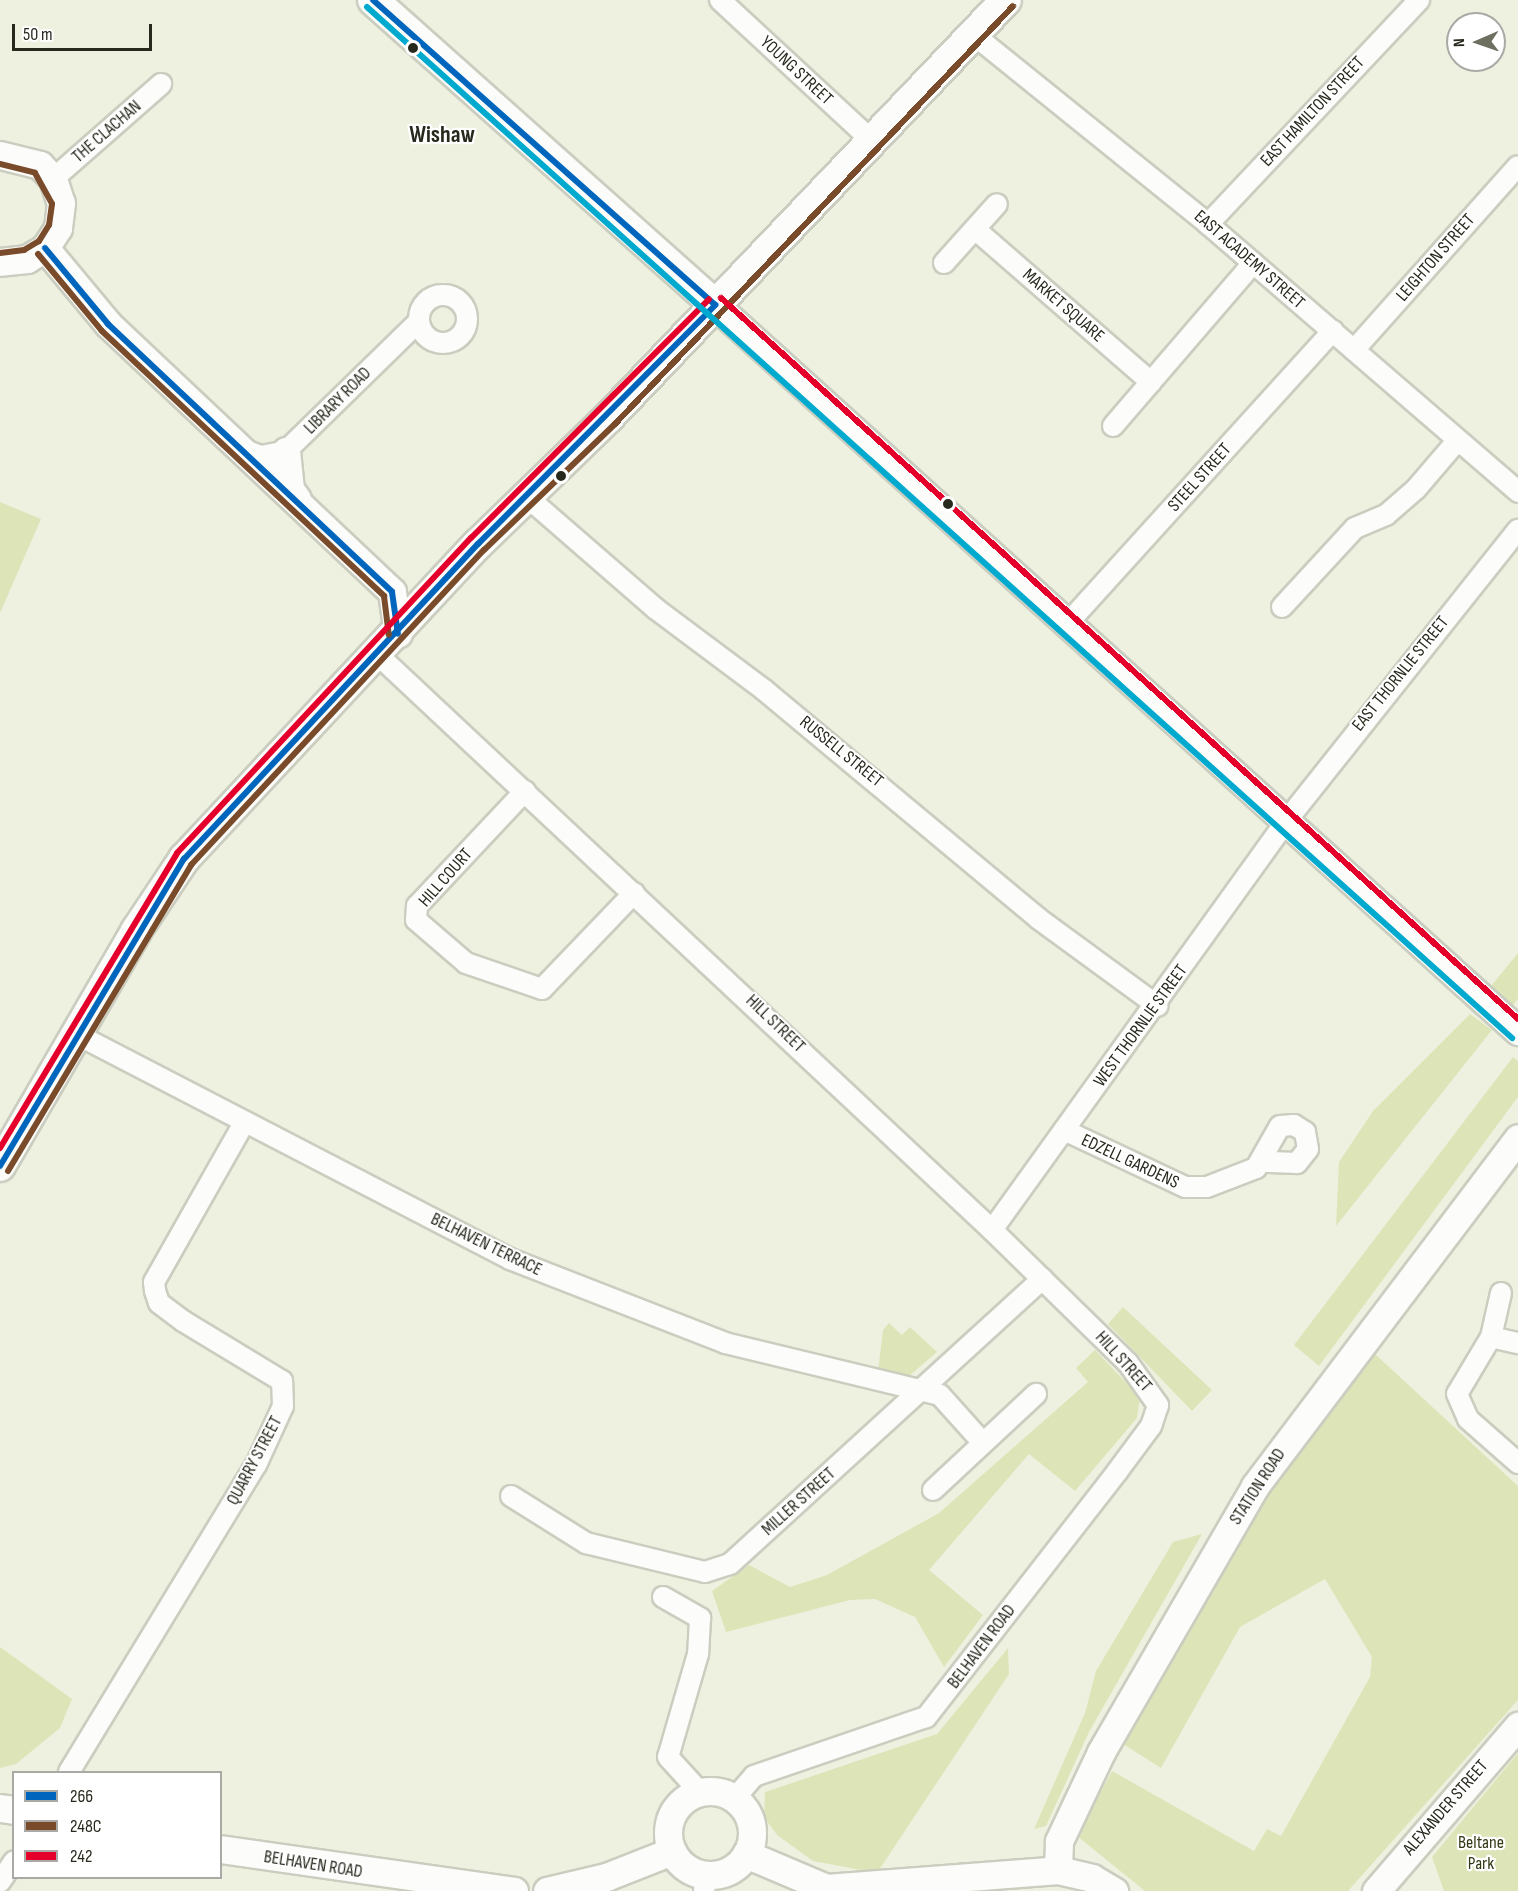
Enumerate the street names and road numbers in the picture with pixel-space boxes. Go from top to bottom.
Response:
street label: YOUNG STREET [755,32,837,110]
street label: EAST HAMILTON STREET [1256,52,1370,172]
street label: THE CLACHAN [68,96,146,168]
street label: EAST ACADEMY STREET [1189,206,1309,314]
street label: LEIGHTON STREET [1392,210,1480,306]
street label: MARKET SQUARE [1018,265,1108,347]
street label: LIBRARY ROAD [300,363,376,439]
street label: STEEL STREET [1164,439,1236,517]
street label: EAST THORNLIE STREET [1348,612,1454,736]
street label: RUSSELL STREET [795,712,887,792]
street label: HILL COURT [415,844,477,912]
street label: WEST THORNLIE STREET [1089,961,1193,1091]
street label: HILL STREET [741,990,809,1058]
street label: EDZELL GARDENS [1078,1130,1182,1194]
street label: BELHAVEN TERRACE [427,1209,545,1281]
street label: HILL STREET [1090,1327,1156,1397]
street label: QUARRY STREET [223,1413,287,1509]
street label: STATION ROAD [1225,1445,1291,1529]
street label: MILLER STREET [758,1463,840,1541]
street label: BELHAVEN ROAD [943,1601,1021,1693]
street label: ALEXANDER STREET [1399,1756,1493,1860]
street label: BELHAVEN ROAD [262,1847,364,1883]

